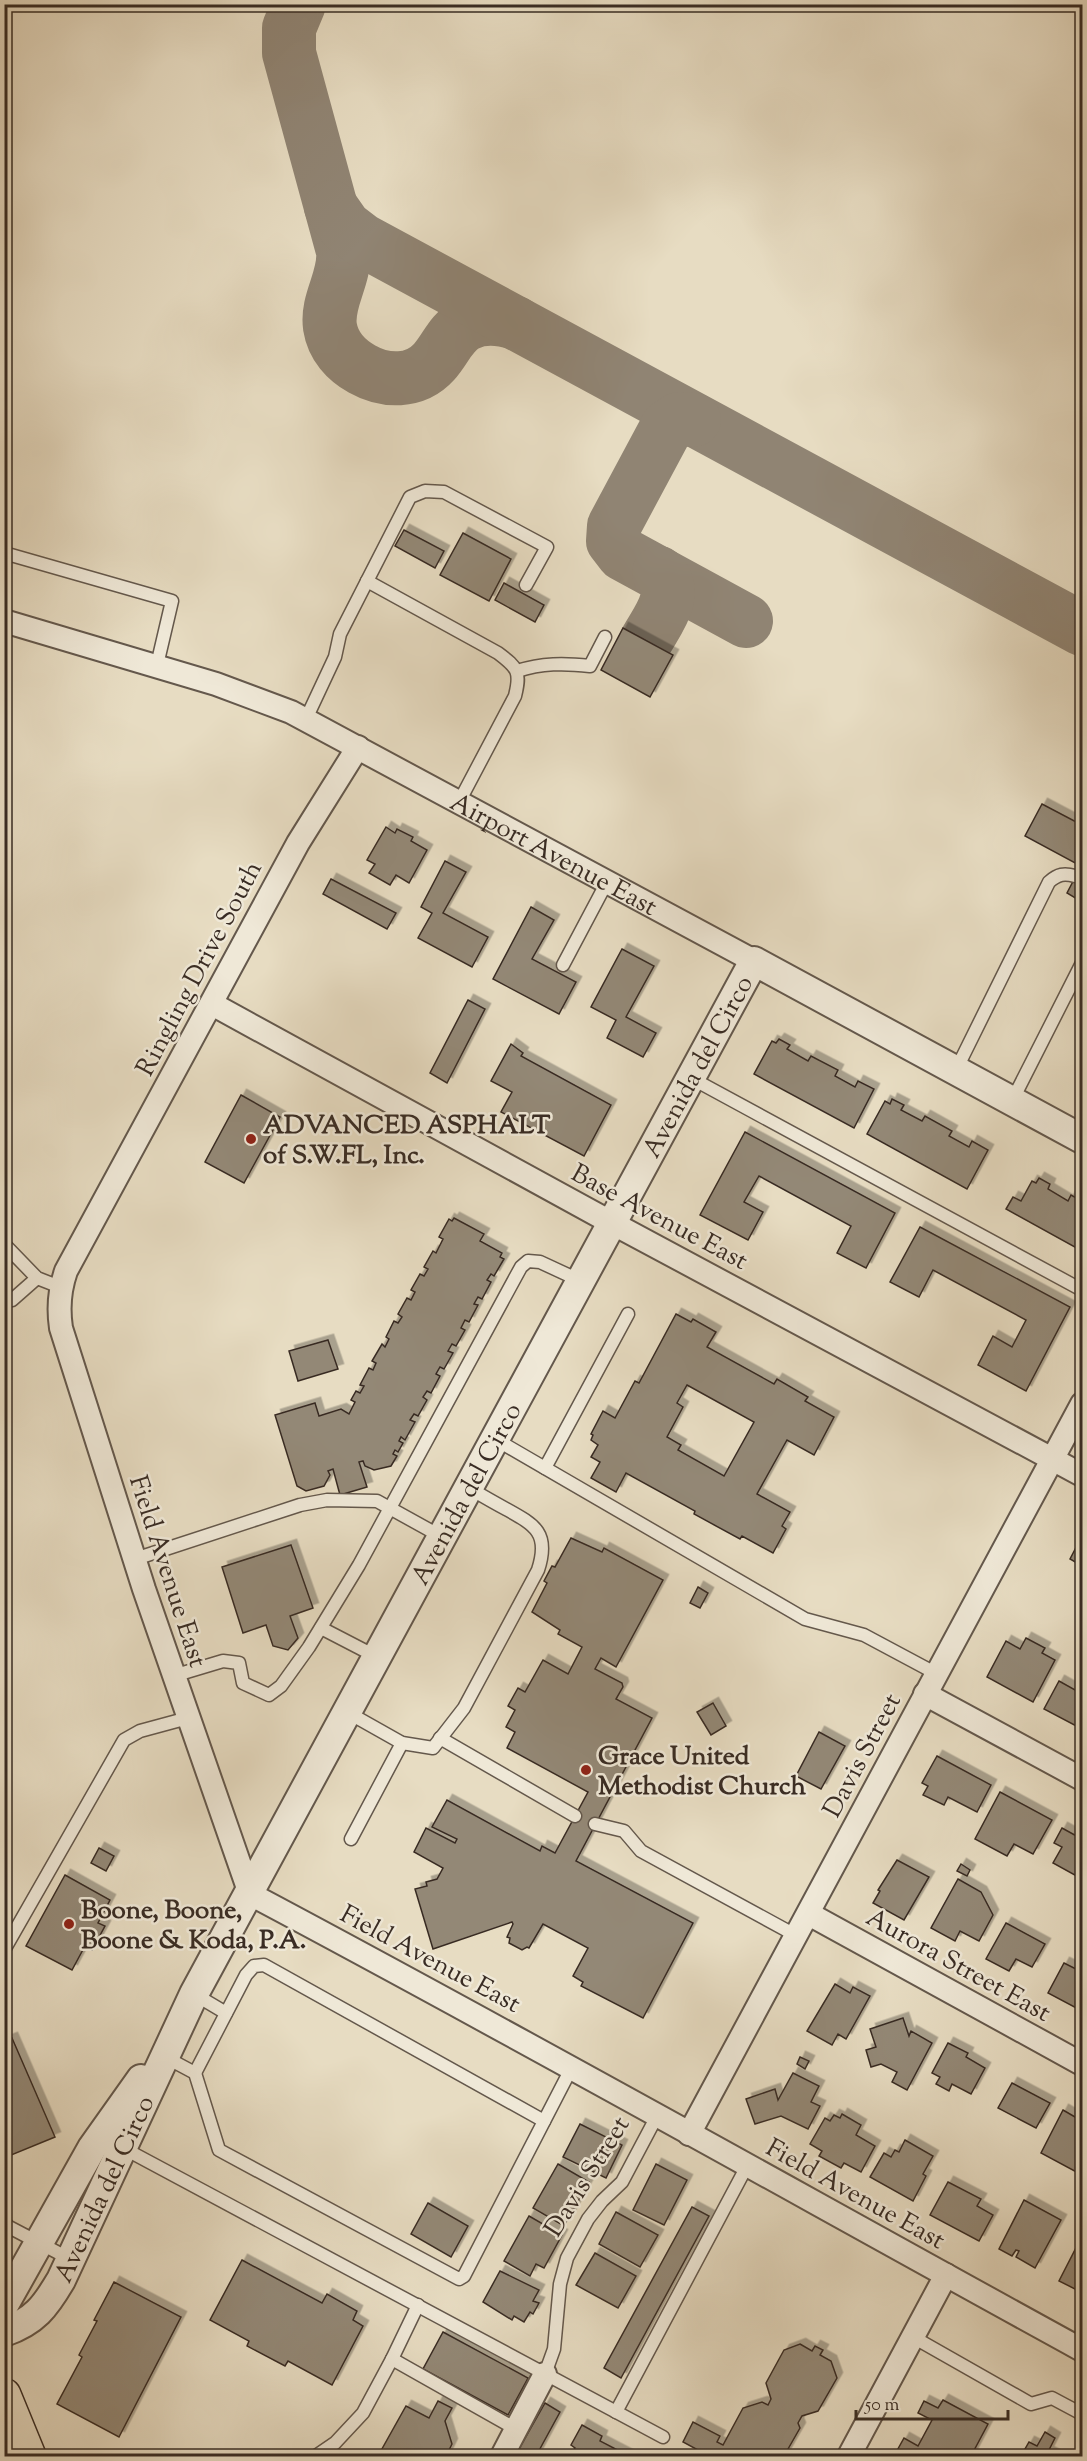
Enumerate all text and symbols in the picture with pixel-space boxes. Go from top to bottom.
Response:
street label: Airport Avenue East [443,785,663,927]
street label: Ringling Drive South [128,855,273,1083]
street label: Avenida del Circo [635,970,764,1165]
place label: ADVANCED ASPHALT of S.W.FL, Inc. [263,1108,551,1175]
marker: ADVANCED ASPHALT of S.W.FL, Inc. [244,1132,258,1146]
street label: Base Avenue East [564,1156,754,1280]
street label: Avenida del Circo [403,1397,532,1593]
street label: Field Avenue East [118,1471,215,1673]
street label: Davis Street [815,1687,912,1825]
place label: Grace United Methodist Church [598,1739,807,1806]
marker: Grace United Methodist Church [579,1763,593,1777]
place label: Boone, Boone, Boone & Koda, P.A. [81,1893,306,1960]
street label: Field Avenue East [333,1897,527,2023]
street label: Aurora Street East [859,1900,1057,2032]
marker: Boone, Boone, Boone & Koda, P.A. [62,1917,76,1931]
street label: Avenida del Circo [46,2090,165,2289]
street label: Davis Street [536,2110,640,2245]
street label: Field Avenue East [758,2131,951,2260]
scale bar [856,2383,1008,2421]
text: 50 m [864,2393,900,2419]

